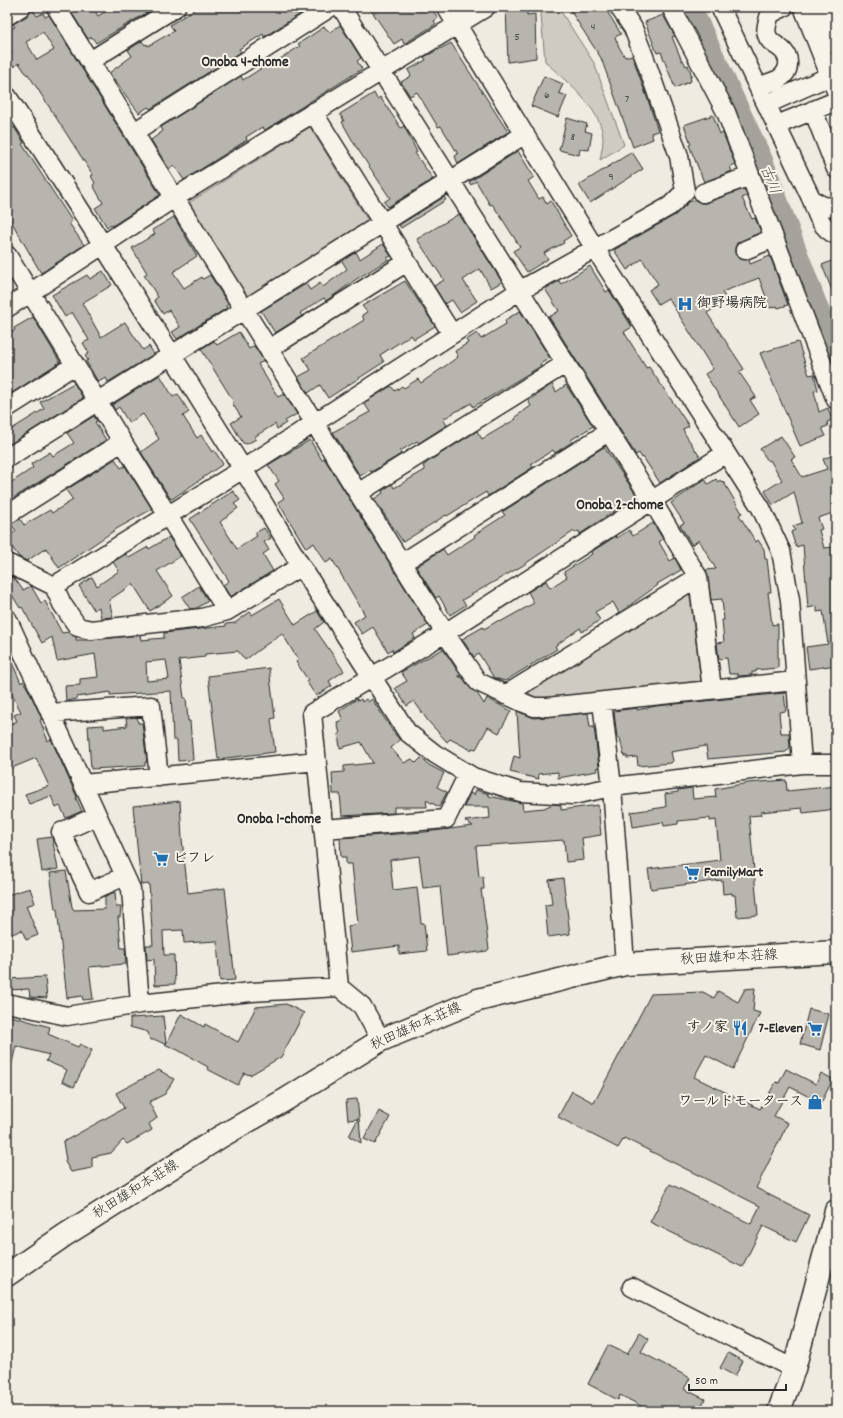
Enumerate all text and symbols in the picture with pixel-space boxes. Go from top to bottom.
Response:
house number: 4 [591,19,596,36]
house number: 5 [514,29,520,46]
district label: Onoba 4-chome [201,52,289,74]
house number: 6 [544,87,550,104]
house number: 7 [625,91,630,108]
house number: 8 [571,129,576,146]
water label: 古川 [753,162,785,198]
house number: 9 [608,169,614,186]
place label: 御野場病院 [697,294,767,314]
hospital icon: 御野場病院 [676,295,694,313]
district label: Onoba 2-chome [576,495,664,517]
district label: Onoba 1-chome [237,809,321,831]
place label: ビフレ [173,849,215,869]
supermarket icon: ビフレ [152,850,170,868]
place label: FamilyMart [704,863,764,883]
supermarket icon: FamilyMart [683,864,701,882]
street label: 秋田雄和本荘線 [680,945,778,971]
street label: 秋田雄和本荘線 [367,998,465,1056]
place label: すノ家 [687,1018,728,1038]
restaurant icon: すノ家 [731,1019,749,1037]
place label: 7-Eleven [759,1019,804,1039]
supermarket icon: 7-Eleven [806,1020,824,1038]
place label: ワールドモータース [678,1092,803,1112]
shop icon: ワールドモータース [806,1093,824,1111]
street label: 秋田雄和本荘線 [89,1156,183,1224]
scale bar [689,1366,786,1392]
text: 50 m [695,1373,718,1390]

